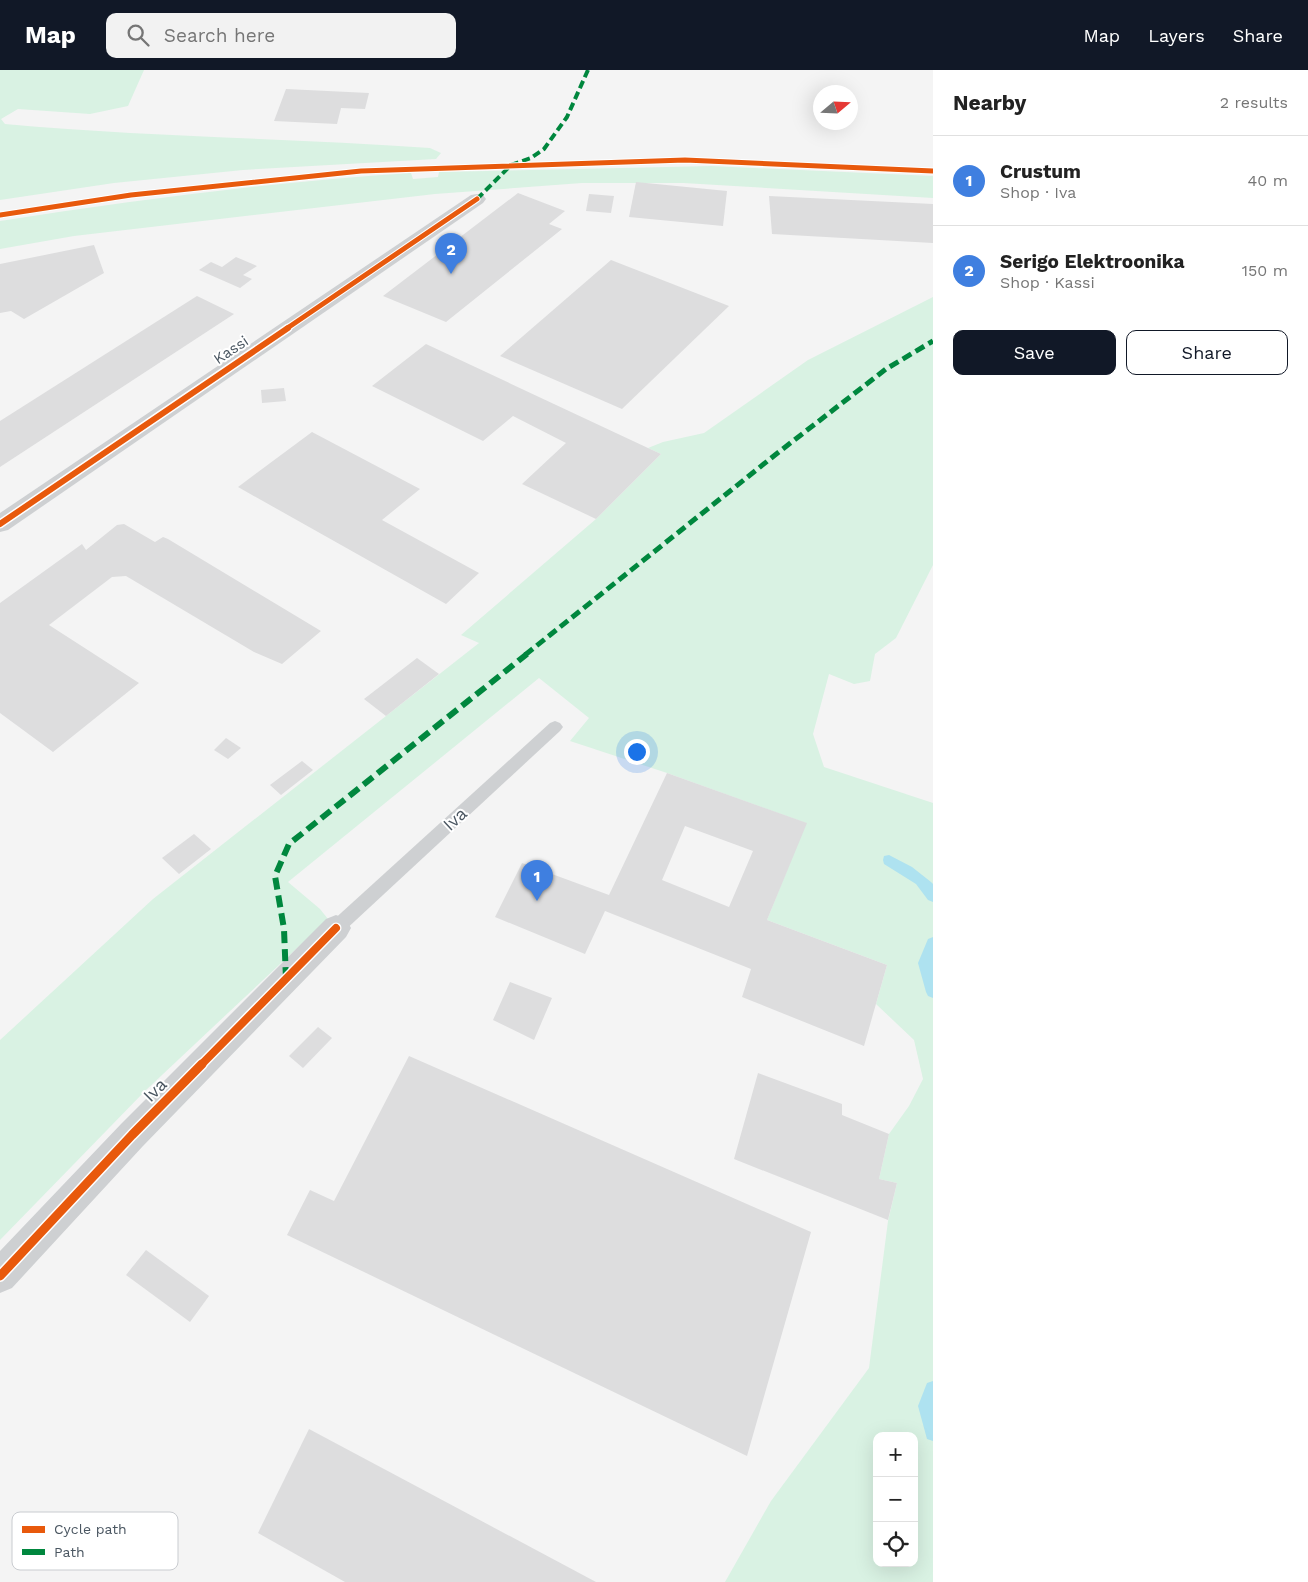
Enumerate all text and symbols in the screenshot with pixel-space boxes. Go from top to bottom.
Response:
search box [106,13,456,58]
text: Map [25,21,76,49]
icon: search [124,21,152,49]
text: Search here [164,24,275,47]
text: Map [1083,25,1120,46]
text: Layers [1148,25,1205,46]
text: Share [1233,25,1283,46]
north arrow [813,85,858,130]
text: Nearby [953,90,1026,115]
text: 2 results [1220,93,1288,112]
text: Crustum [1000,160,1081,183]
text: 1 [966,171,972,190]
text: 40 m [1248,171,1288,190]
text: Shop · Iva [1000,183,1076,202]
pin: 2 [435,233,467,274]
text: Serigo Elektroonika [1000,250,1185,273]
text: 2 [964,261,974,280]
text: 150 m [1242,261,1288,280]
text: Shop · Kassi [1000,273,1095,292]
button: Save [953,330,1116,375]
button: Share [1126,330,1288,375]
street label: Kassi [210,332,252,368]
your location [624,739,650,765]
street label: Iva [438,803,471,835]
pin: 1 [521,860,553,901]
street label: Iva [139,1074,171,1106]
map controls [873,1432,918,1567]
button: + [873,1432,918,1477]
button: − [873,1477,918,1522]
legend [12,1512,178,1570]
text: Cycle path [54,1521,127,1537]
button: locate [873,1522,918,1567]
text: Path [54,1544,85,1560]

